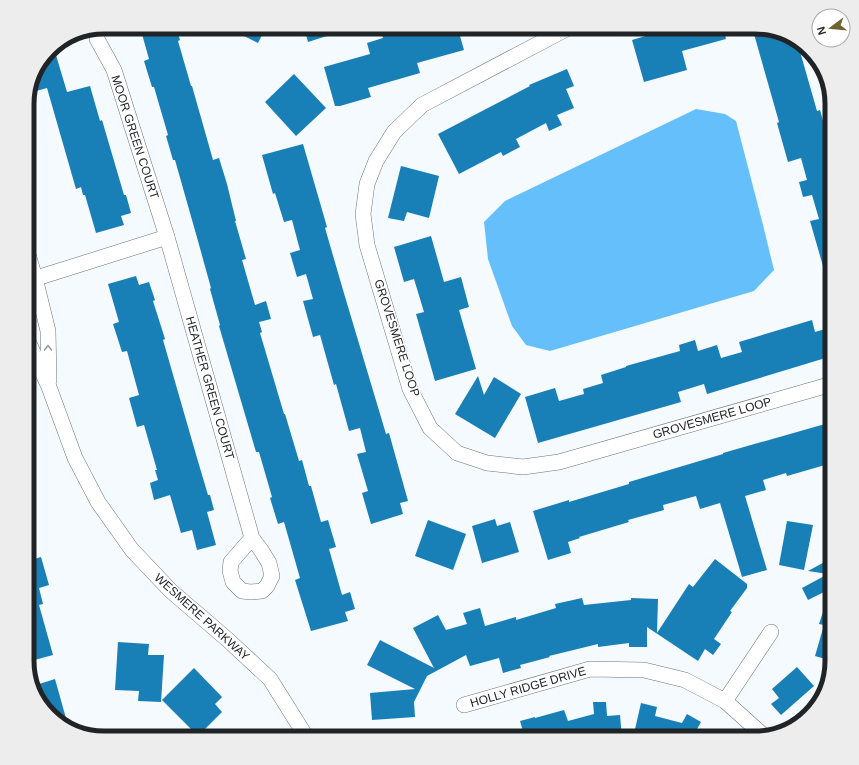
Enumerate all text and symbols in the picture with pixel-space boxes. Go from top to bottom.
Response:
north arrow [811,8,851,48]
text: N [815,25,828,36]
street label: MOOR GREEN COURT [108,73,162,201]
street label: GROVESMERE LOOP [371,277,423,399]
street label: HEATHER GREEN COURT [183,315,237,462]
one-way arrow [44,345,52,351]
street label: GROVESMERE LOOP [651,394,773,442]
street label: WESMERE PARKWAY [152,571,252,663]
street label: HOLLY RIDGE DRIVE [469,664,587,710]

